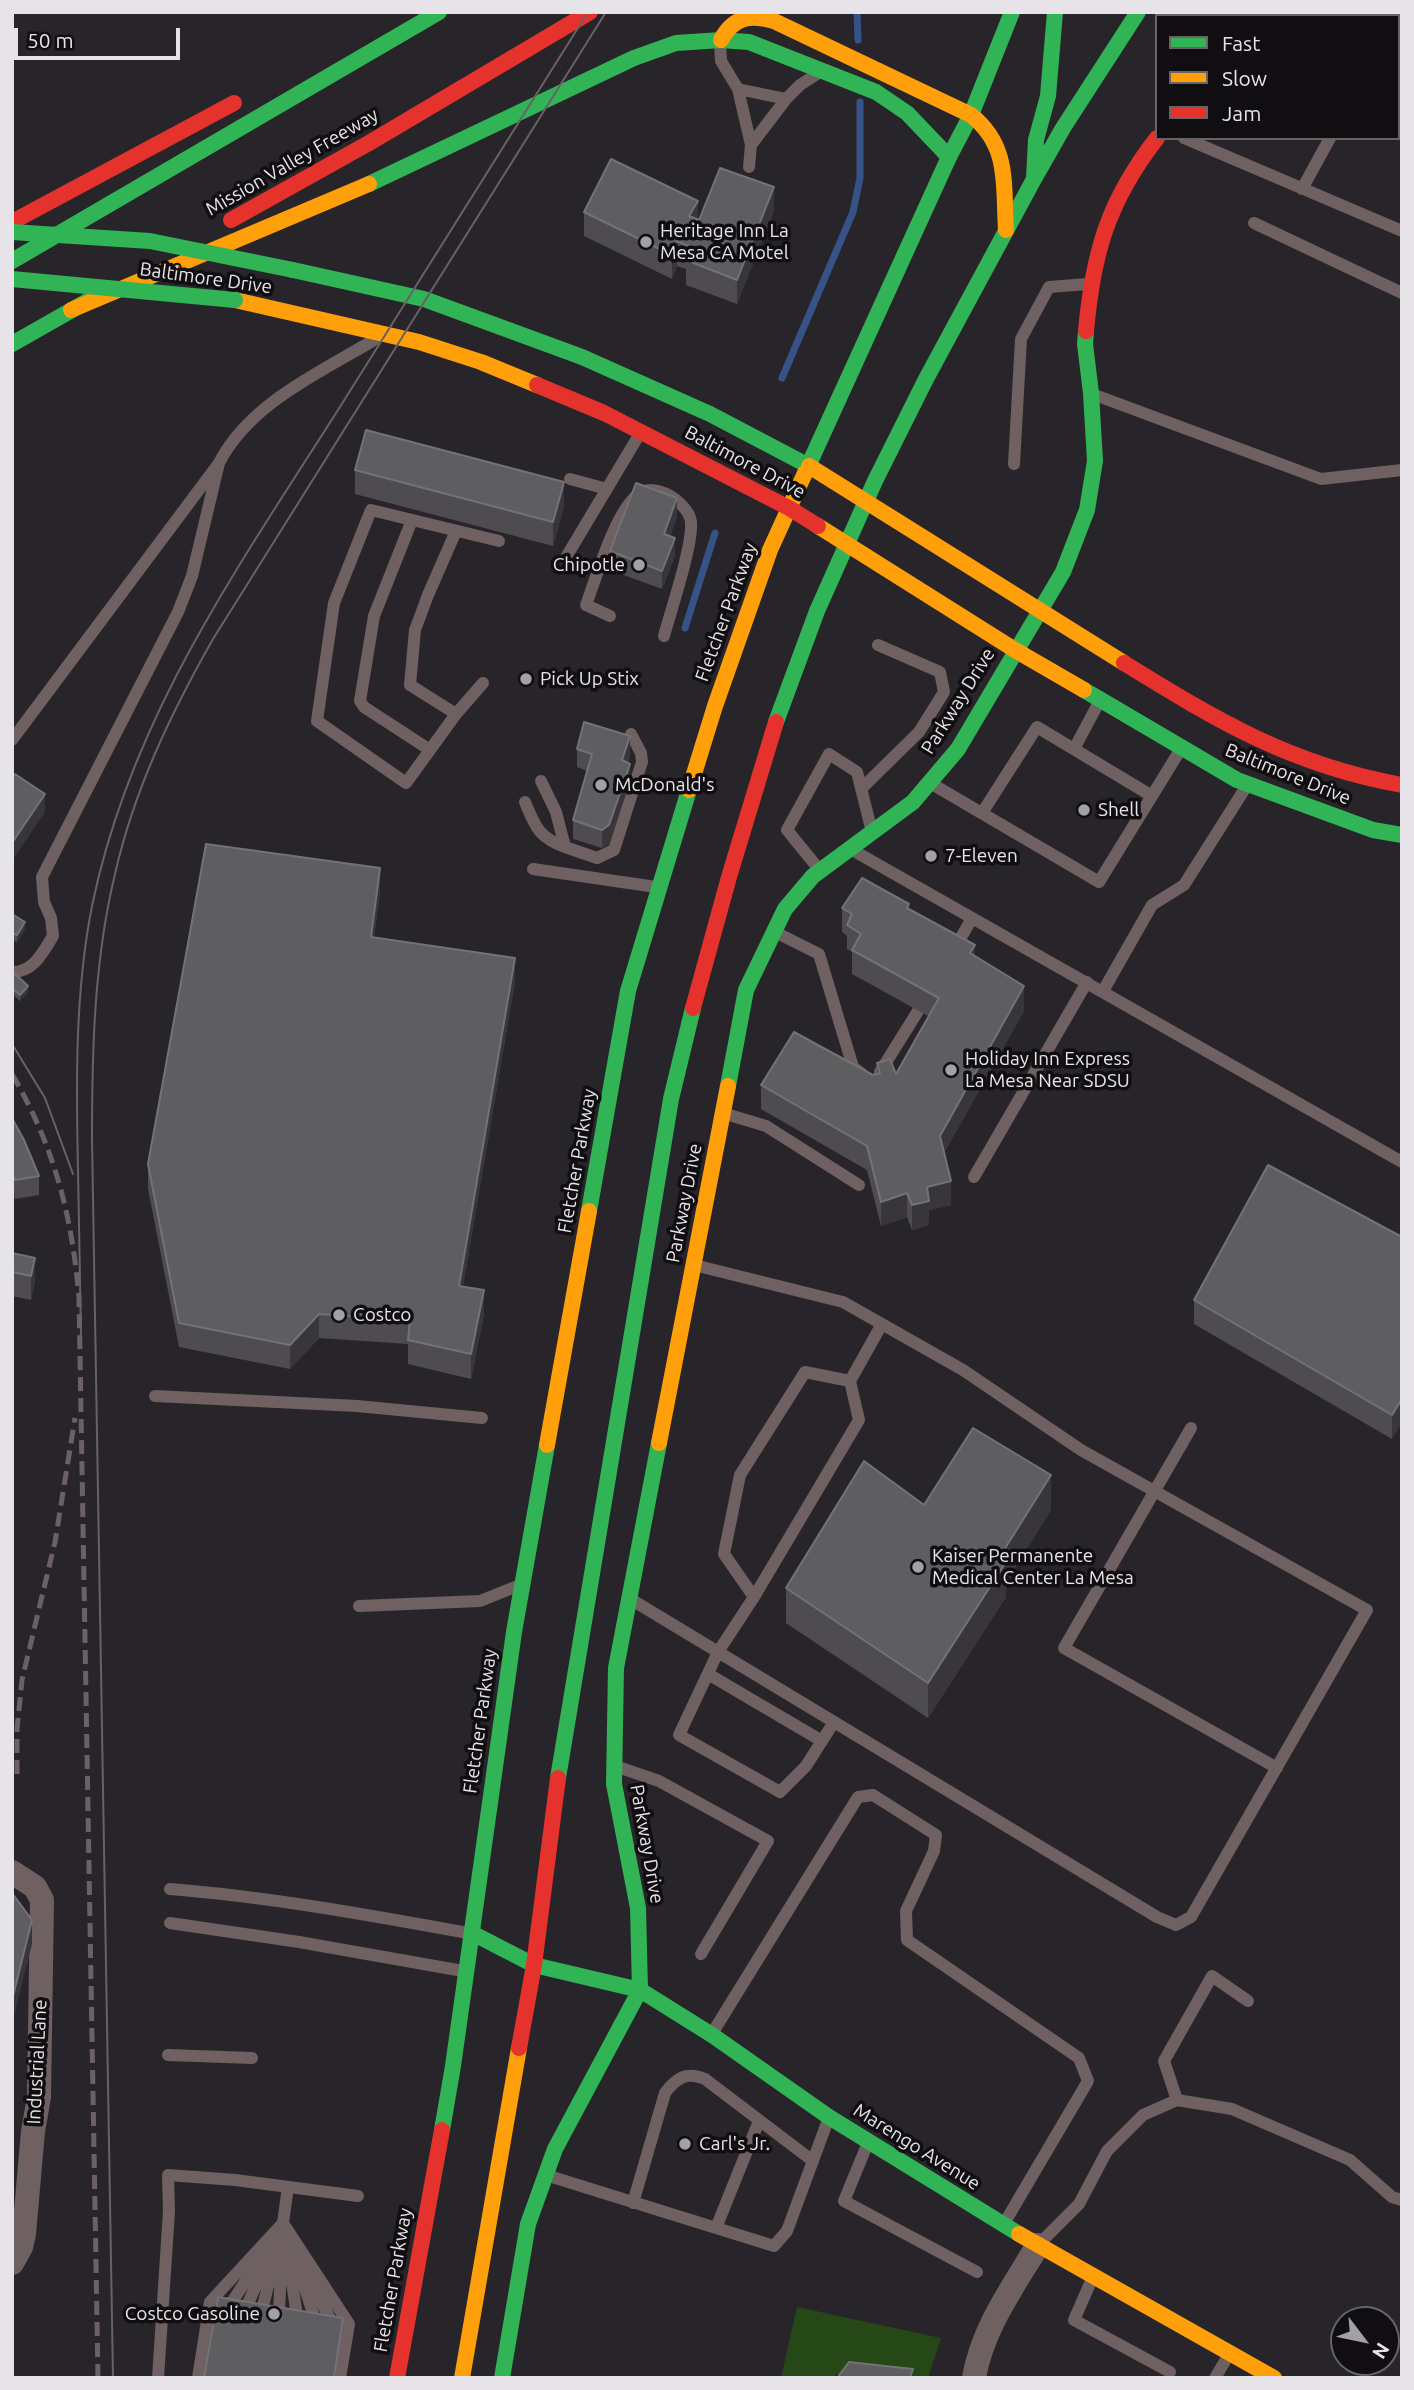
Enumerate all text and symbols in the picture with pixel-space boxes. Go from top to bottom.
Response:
scale bar [18,14,184,58]
legend [1155,14,1400,140]
text: 50 m [27,28,74,52]
text: Fast [1222,31,1260,55]
text: Slow [1222,66,1267,90]
text: Jam [1222,101,1261,125]
street label: Mission Valley Freeway [202,103,382,221]
place label: Heritage Inn La Mesa CA Motel [660,220,789,264]
marker: Heritage Inn La Mesa CA Motel [638,234,654,250]
street label: Baltimore Drive [138,257,274,299]
street label: Baltimore Drive [681,421,809,503]
street label: Fletcher Parkway [690,539,762,685]
place label: Chipotle [553,554,625,576]
marker: Chipotle [631,557,647,573]
street label: Parkway Drive [916,644,1000,758]
place label: Pick Up Stix [540,668,639,690]
marker: Pick Up Stix [518,671,534,687]
street label: Baltimore Drive [1222,738,1354,810]
place label: McDonald's [615,774,714,796]
marker: McDonald's [593,777,609,793]
place label: Shell [1098,799,1139,821]
marker: Shell [1076,802,1092,818]
place label: 7-Eleven [945,845,1018,867]
marker: 7-Eleven [923,848,939,864]
place label: Holiday Inn Express La Mesa Near SDSU [965,1048,1130,1092]
marker: Holiday Inn Express La Mesa Near SDSU [943,1062,959,1078]
street label: Fletcher Parkway [553,1087,601,1235]
street label: Parkway Drive [661,1142,707,1264]
place label: Costco [353,1304,411,1326]
marker: Costco [331,1307,347,1323]
place label: Kaiser Permanente Medical Center La Mesa [932,1545,1134,1589]
marker: Kaiser Permanente Medical Center La Mesa [910,1559,926,1575]
street label: Fletcher Parkway [459,1647,501,1795]
street label: Parkway Drive [625,1783,669,1905]
street label: Industrial Lane [22,1999,52,2125]
street label: Marengo Avenue [849,2099,985,2195]
place label: Carl's Jr. [699,2133,770,2155]
marker: Carl's Jr. [677,2136,693,2152]
street label: Fletcher Parkway [369,2206,417,2354]
place label: Costco Gasoline [125,2303,260,2325]
marker: Costco Gasoline [266,2306,282,2322]
north arrow [1330,2306,1400,2376]
text: N [1368,2339,1394,2363]

